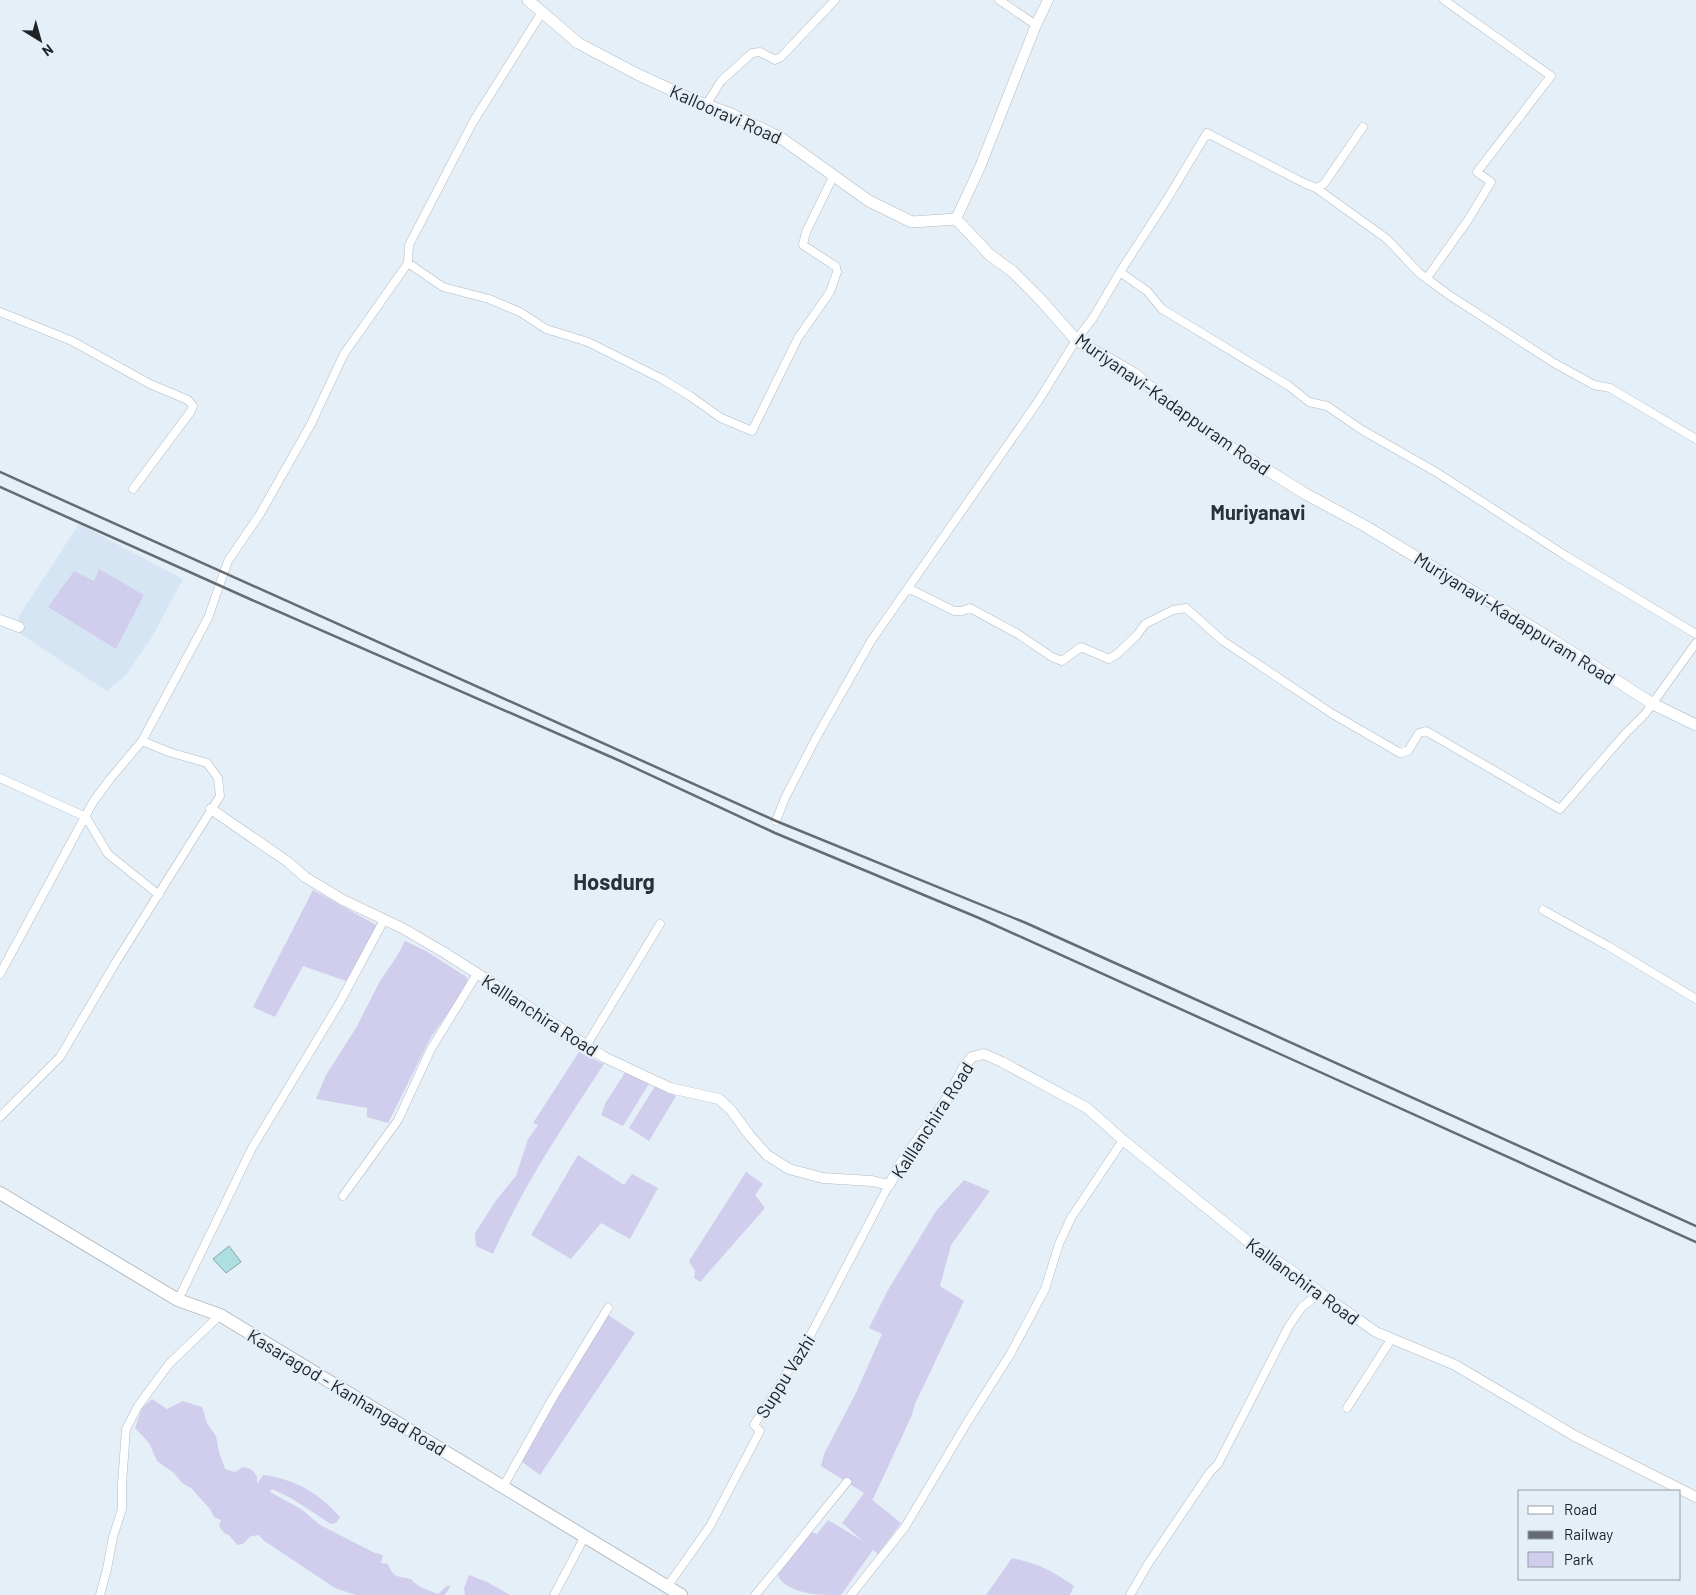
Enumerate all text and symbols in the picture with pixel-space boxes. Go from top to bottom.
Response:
north arrow [15,15,65,65]
text: N [39,41,57,60]
street label: Kallooravi Road [667,79,785,149]
street label: Muriyanavi-Kadappuram Road [1071,328,1275,480]
district label: Muriyanavi [1211,500,1305,524]
street label: Muriyanavi-Kadappuram Road [1410,547,1620,689]
district label: Hosdurg [573,868,655,894]
street label: Kalllanchira Road [478,969,602,1061]
street label: Kalllanchira Road [886,1058,978,1182]
street label: Kalllanchira Road [1242,1233,1364,1329]
street label: Kasaragod - Kanhangad Road [244,1324,450,1460]
street label: Suppu Vazhi [751,1330,819,1422]
legend [1518,1490,1681,1580]
text: Road [1564,1500,1597,1518]
text: Railway [1564,1525,1613,1543]
text: Park [1564,1550,1594,1568]

